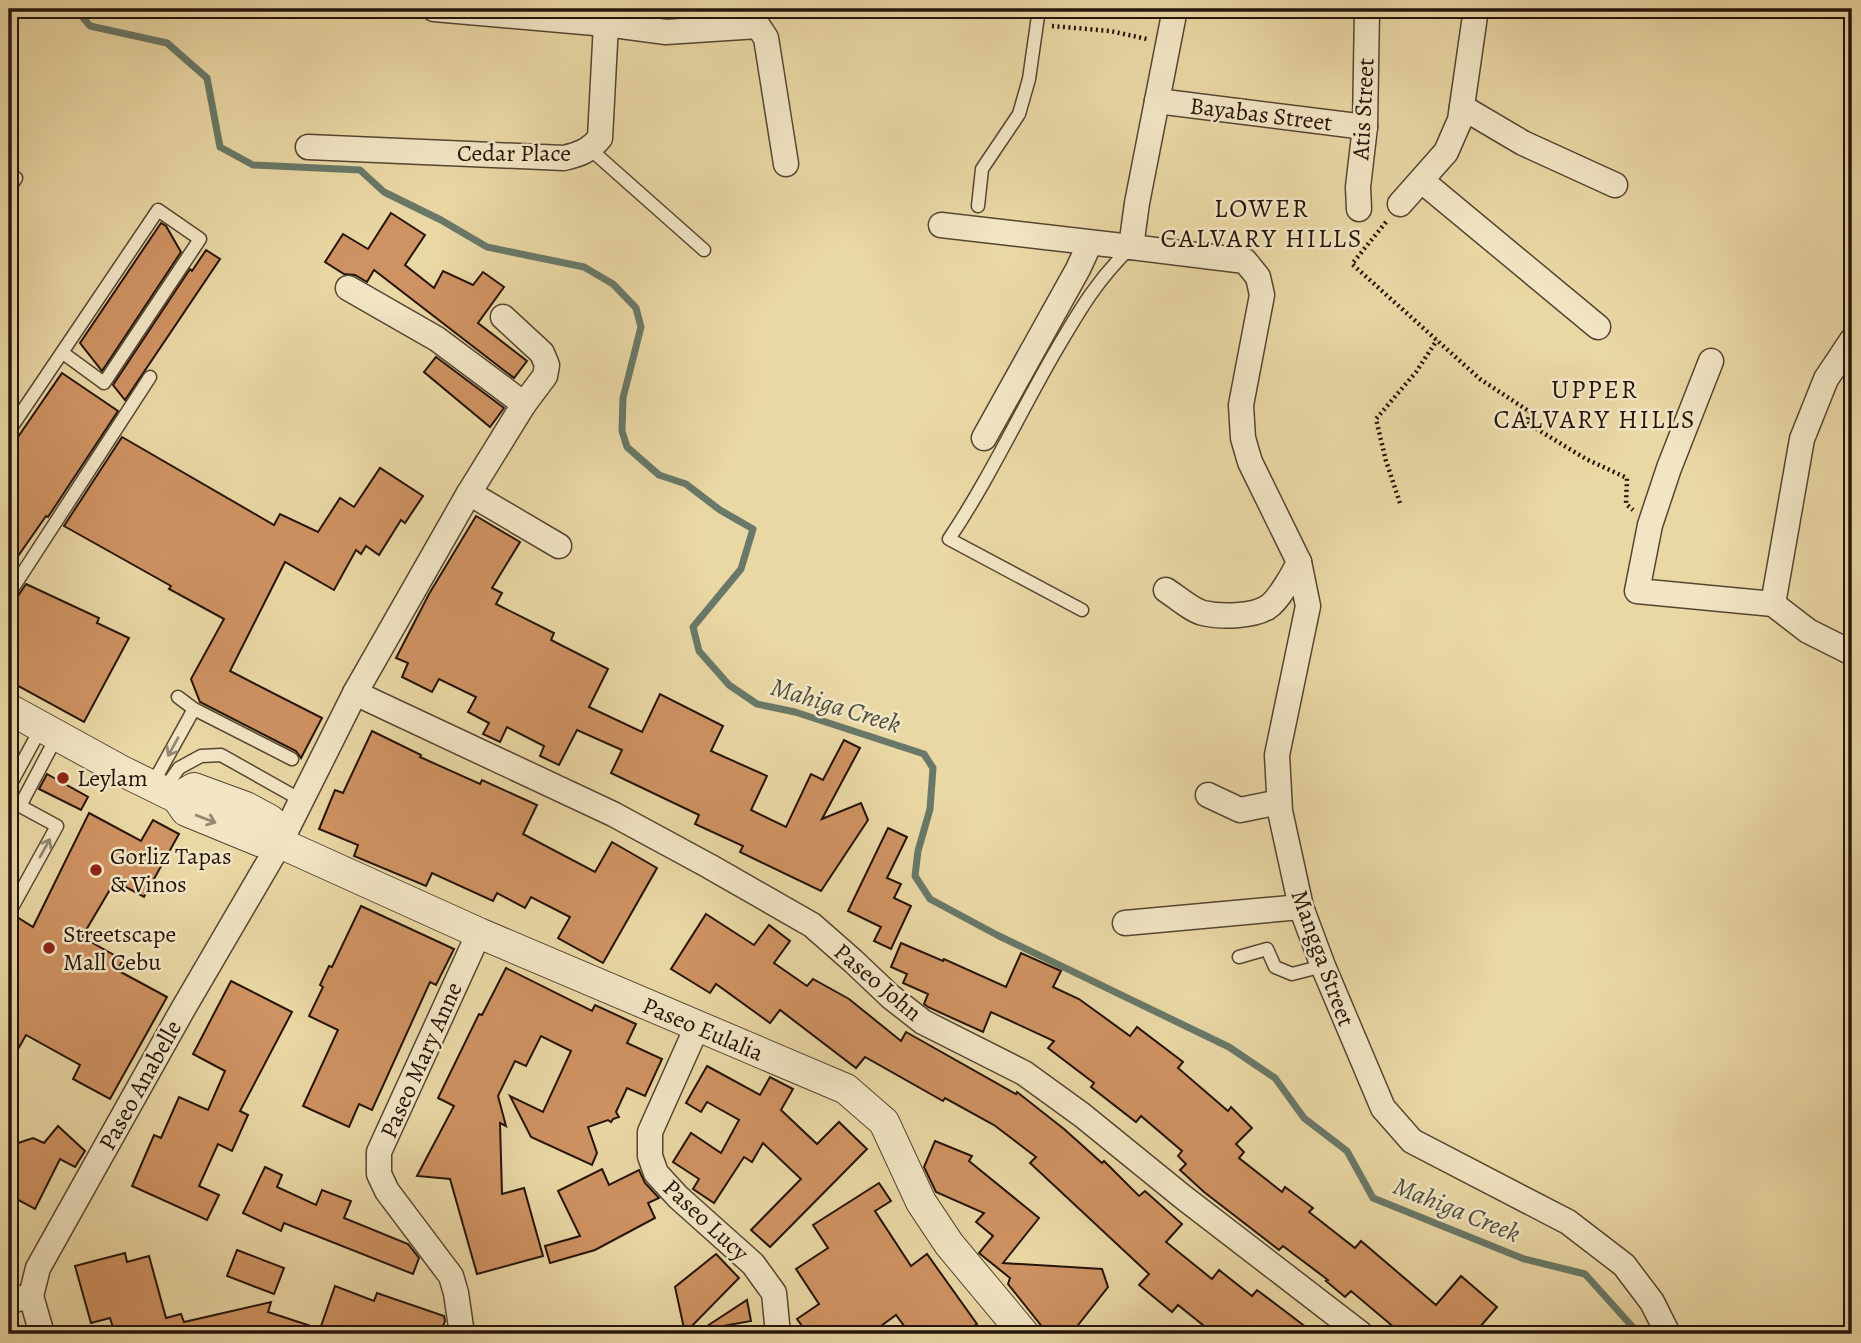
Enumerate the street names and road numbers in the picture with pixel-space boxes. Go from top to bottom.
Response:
street label: Atis Street [1344,57,1382,162]
street label: Bayabas Street [1188,89,1334,139]
street label: Cedar Place [457,137,571,169]
street label: Mangga Street [1283,885,1363,1031]
street label: Paseo John [827,936,929,1028]
street label: Paseo Mary Anne [372,977,470,1143]
street label: Paseo Eulalia [638,989,769,1069]
street label: Paseo Anabelle [91,1014,189,1156]
street label: Paseo Lucy [656,1172,756,1268]

